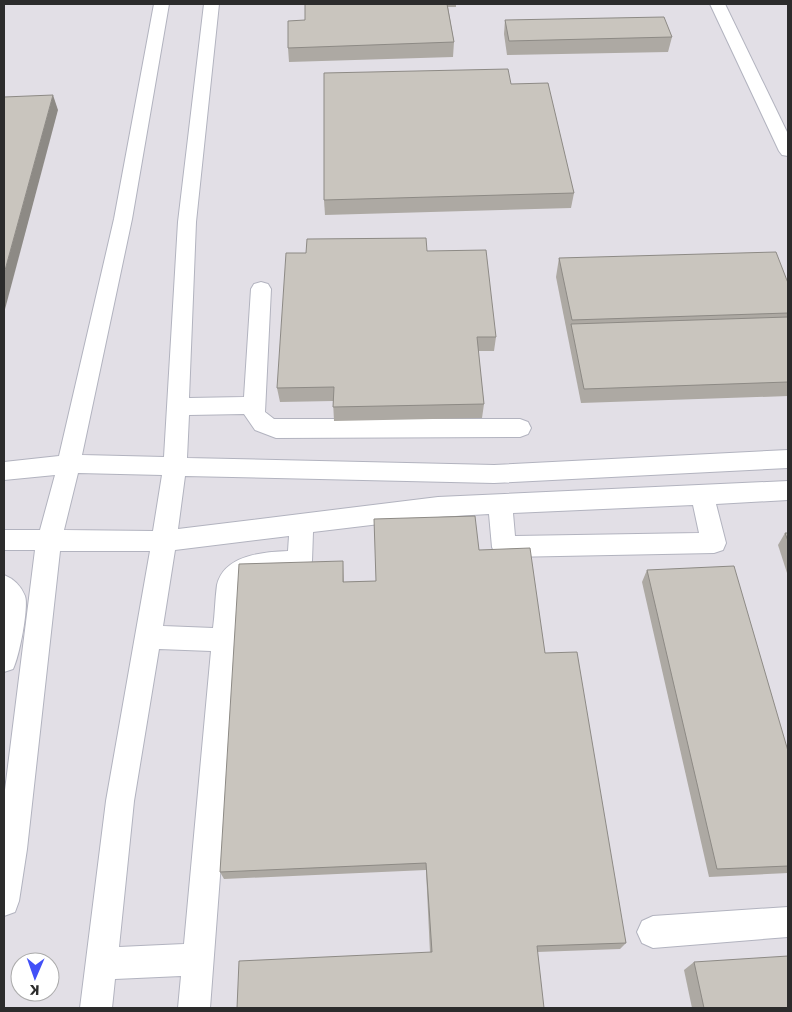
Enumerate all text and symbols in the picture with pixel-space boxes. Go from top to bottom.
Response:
north arrow [10,952,60,1002]
text: K [29,980,40,1000]

